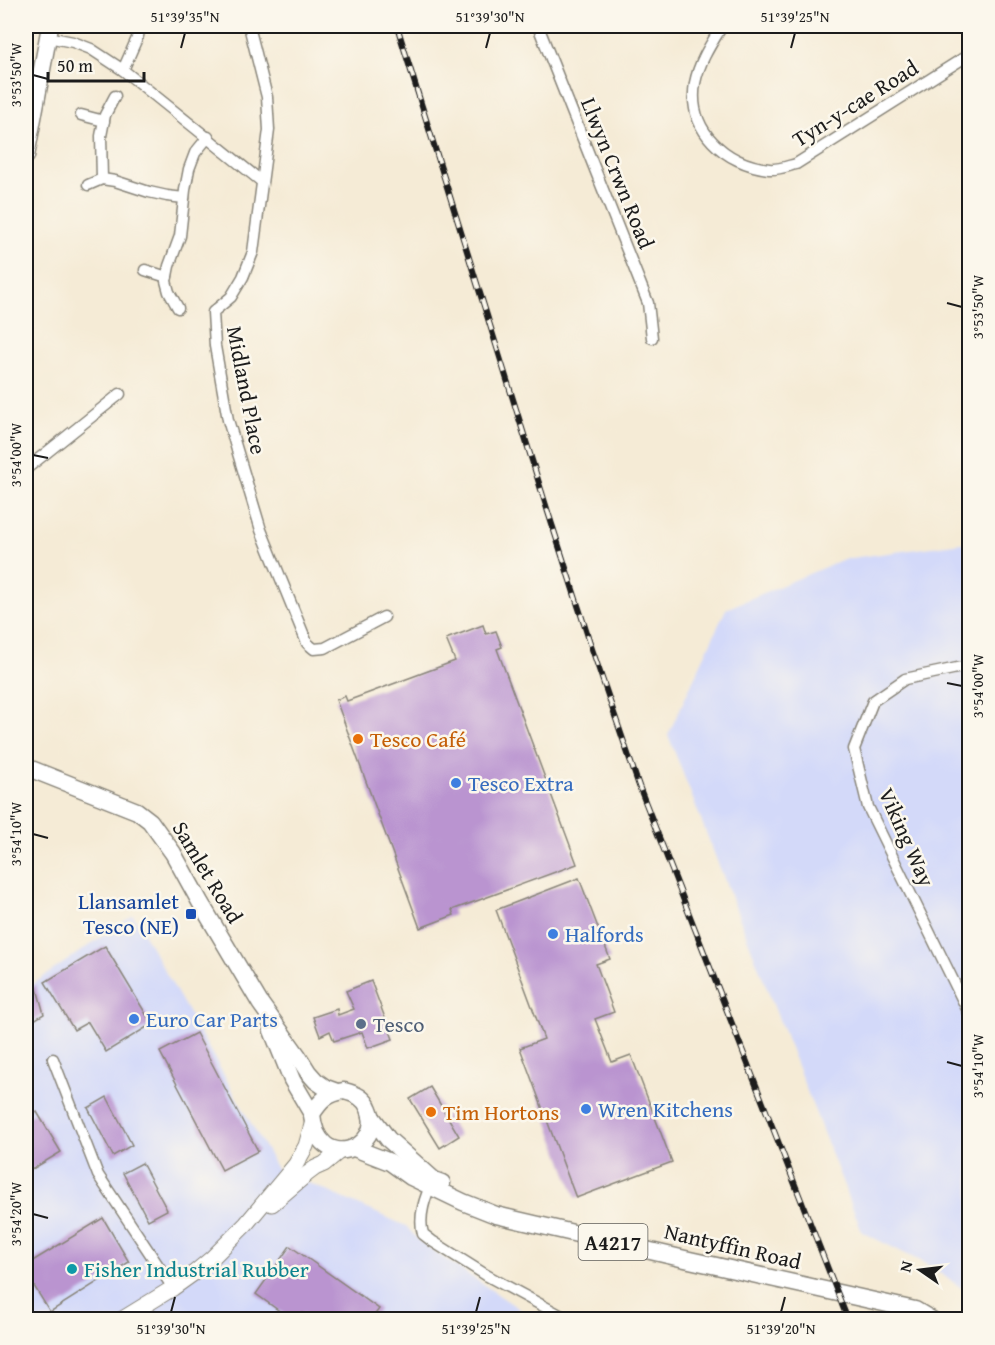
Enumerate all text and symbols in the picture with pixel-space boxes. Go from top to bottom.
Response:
text: 51°39'35"N [151,6,220,27]
text: 51°39'30"N [456,6,525,27]
text: 51°39'25"N [761,6,830,27]
text: 3°53'50"W [5,42,26,107]
scale bar [48,45,144,83]
street label: Tyn-y-cae Road [786,51,924,154]
text: 50 m [57,52,93,79]
street label: Llwyn Crwn Road [573,93,663,254]
text: 3°53'50"W [967,274,988,339]
street label: Midland Place [219,323,275,457]
text: 3°54'00"W [5,422,26,487]
text: 3°54'00"W [967,653,988,718]
place label: Tesco Café [370,723,466,755]
marker: Tesco Café [351,732,365,746]
place label: Tesco Extra [468,767,574,799]
marker: Tesco Extra [449,776,463,790]
street label: Viking Way [871,782,943,892]
text: 3°54'10"W [5,801,26,866]
street label: Samlet Road [165,815,251,929]
place label: Llansamlet Tesco (NE) [78,885,179,942]
marker: Llansamlet Tesco (NE) [184,907,198,921]
place label: Halfords [565,918,644,950]
marker: Halfords [546,927,560,941]
place label: Euro Car Parts [146,1003,278,1035]
place label: Tesco [373,1008,425,1040]
marker: Euro Car Parts [127,1012,141,1026]
marker: Tesco [354,1017,368,1031]
text: 3°54'10"W [967,1033,988,1098]
place label: Wren Kitchens [598,1093,733,1125]
place label: Tim Hortons [443,1096,559,1128]
marker: Wren Kitchens [579,1102,593,1116]
marker: Tim Hortons [424,1105,438,1119]
text: 3°54'20"W [5,1181,26,1246]
street label: Nantyffin Road [661,1215,805,1277]
road number: A4217 [578,1224,648,1260]
north arrow [890,1240,950,1300]
place label: Fisher Industrial Rubber [84,1253,309,1285]
text: N [893,1258,918,1274]
marker: Fisher Industrial Rubber [65,1262,79,1276]
text: 51°39'30"N [137,1318,206,1339]
text: 51°39'25"N [442,1318,511,1339]
text: 51°39'20"N [747,1318,816,1339]

